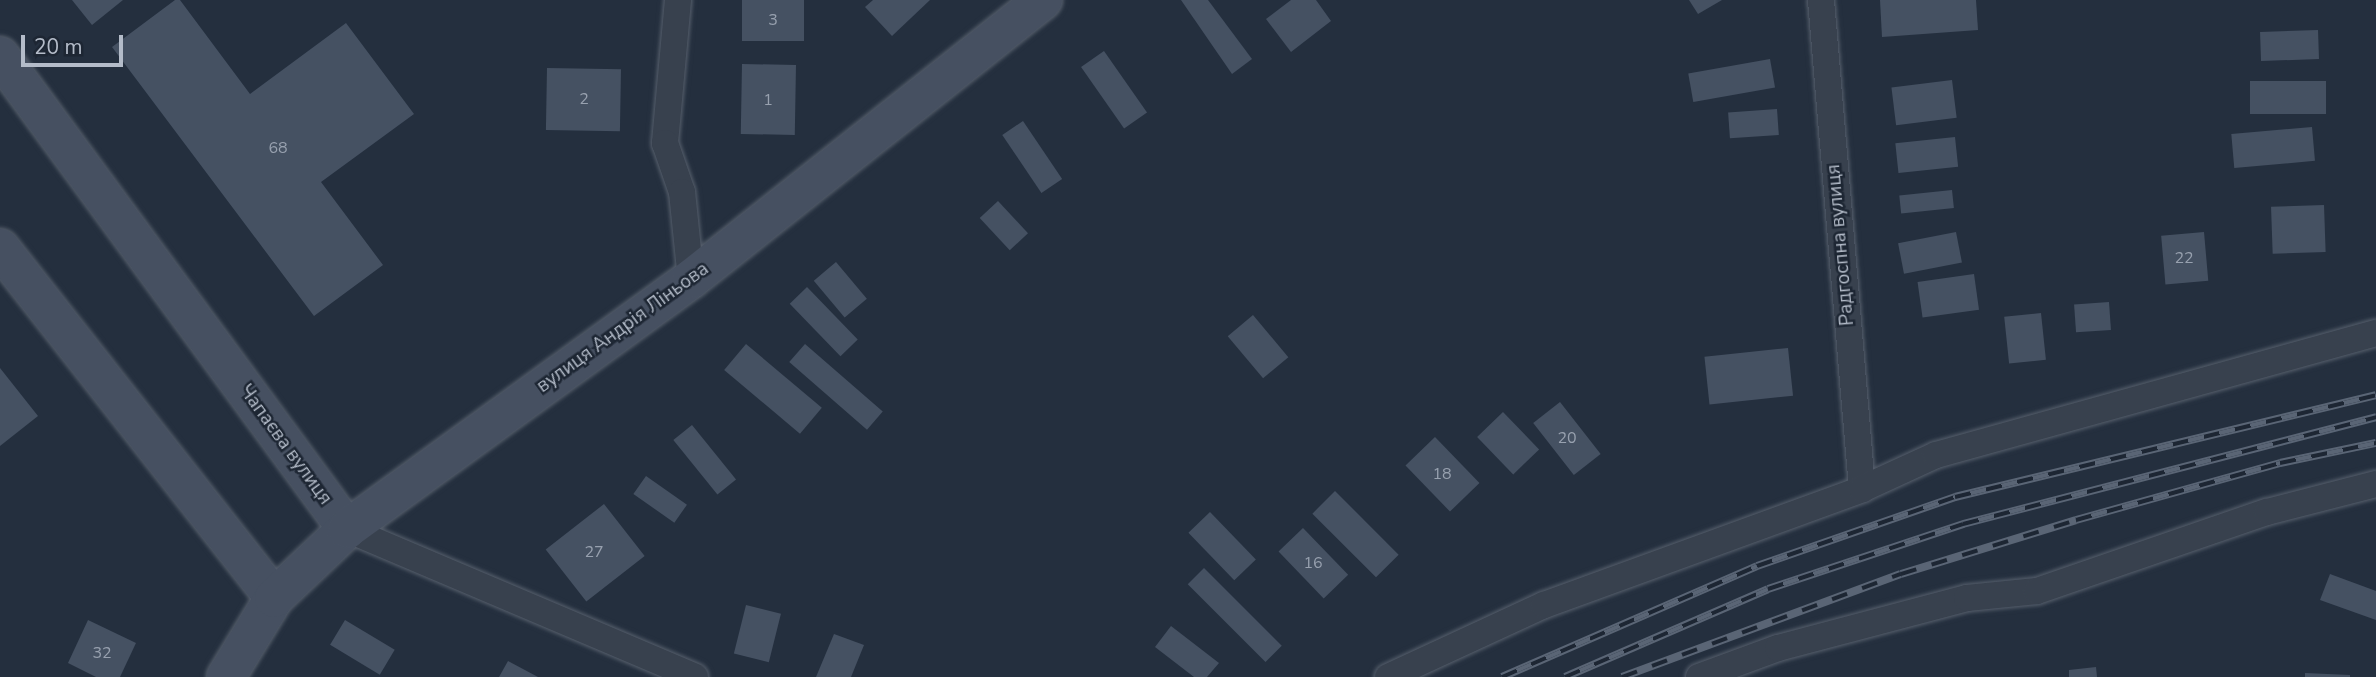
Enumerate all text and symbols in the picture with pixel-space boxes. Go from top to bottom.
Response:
house number: 3 [768,10,778,30]
scale bar [24,21,126,65]
text: 20 m [34,33,83,61]
house number: 2 [579,89,589,109]
house number: 1 [763,90,773,110]
house number: 68 [268,138,288,158]
street label: Радгоспна вулиця [1823,163,1859,327]
house number: 22 [2174,248,2194,268]
street label: вулиця Андрія Ліньова [533,258,713,398]
street label: Чапаєва вулиця [234,381,336,509]
house number: 20 [1557,428,1577,448]
house number: 18 [1432,464,1452,484]
house number: 27 [584,542,604,562]
house number: 16 [1303,553,1323,573]
house number: 32 [92,643,112,663]

